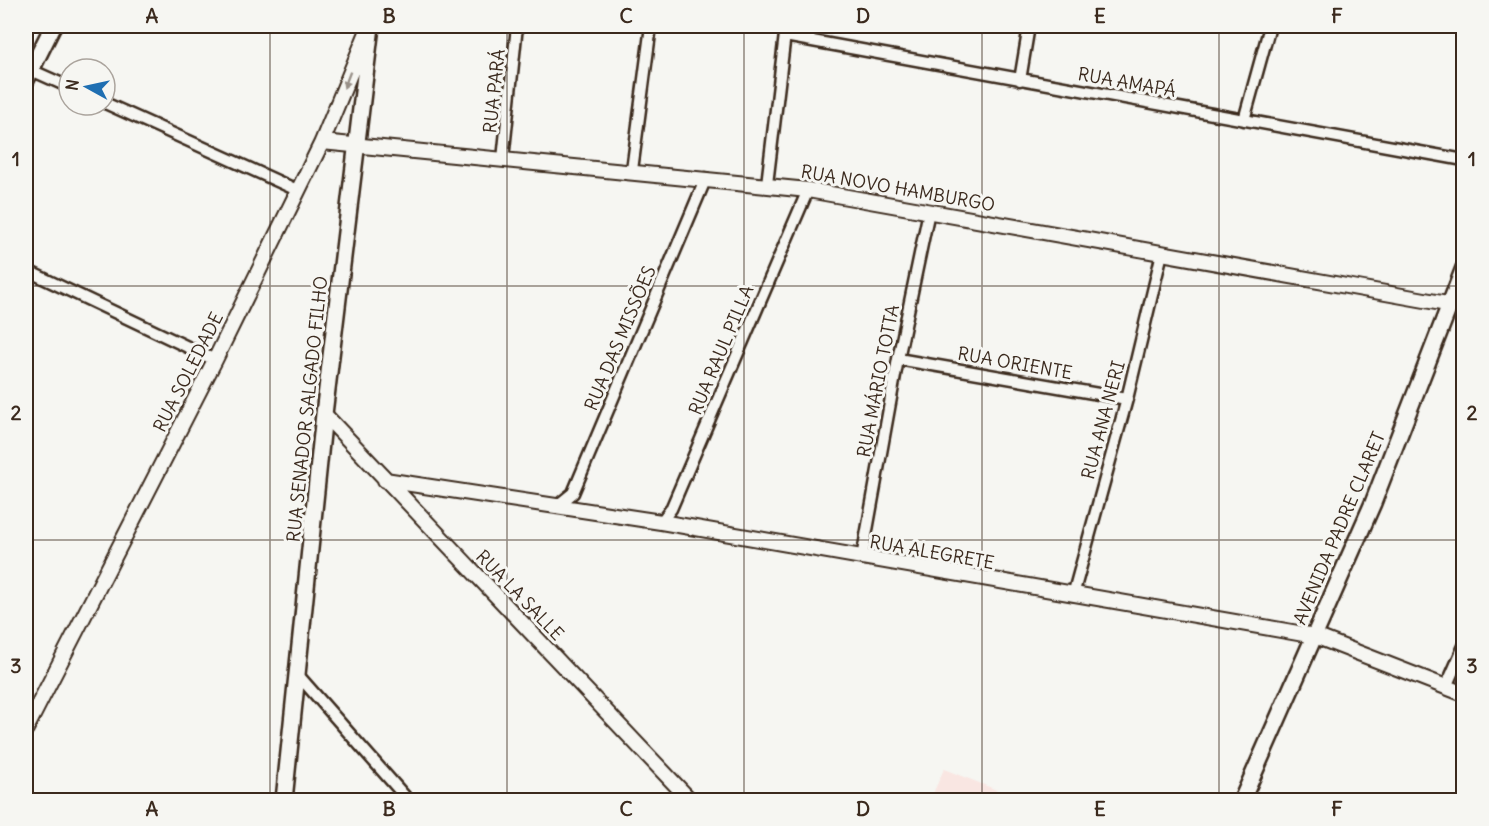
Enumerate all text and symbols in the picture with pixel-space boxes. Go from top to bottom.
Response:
text: A [146,3,159,28]
text: B [382,3,396,28]
text: C [619,3,633,28]
text: D [856,3,870,28]
text: E [1094,3,1106,28]
text: F [1331,3,1343,28]
street label: RUA PARÁ [478,48,510,134]
north arrow [57,57,117,117]
street label: RUA AMAPÁ [1076,62,1178,102]
one-way arrow [342,71,352,89]
text: N [61,78,83,92]
text: 1 [12,146,20,171]
text: 1 [1468,146,1476,171]
street label: RUA NOVO HAMBURGO [799,160,997,216]
street label: RUA DAS MISSÕES [579,262,661,414]
street label: RUA SENADOR SALGADO FILHO [282,275,332,543]
street label: RUA RAUL PILLA [683,282,759,418]
street label: RUA MÁRIO TOTTA [852,303,904,459]
street label: RUA SOLEDADE [148,308,228,436]
street label: RUA ORIENTE [956,342,1074,384]
street label: RUA ANA NERI [1076,358,1130,482]
text: 2 [11,400,22,425]
text: 2 [1467,400,1478,425]
street label: AVENIDA PADRE CLARET [1288,428,1390,628]
street label: RUA ALEGRETE [868,530,996,574]
street label: RUA LA SALLE [471,545,569,645]
text: 3 [10,653,22,678]
text: 3 [1466,653,1478,678]
text: A [146,796,159,821]
text: B [382,796,396,821]
text: C [619,796,633,821]
text: D [856,796,870,821]
text: E [1094,796,1106,821]
text: F [1331,796,1343,821]

